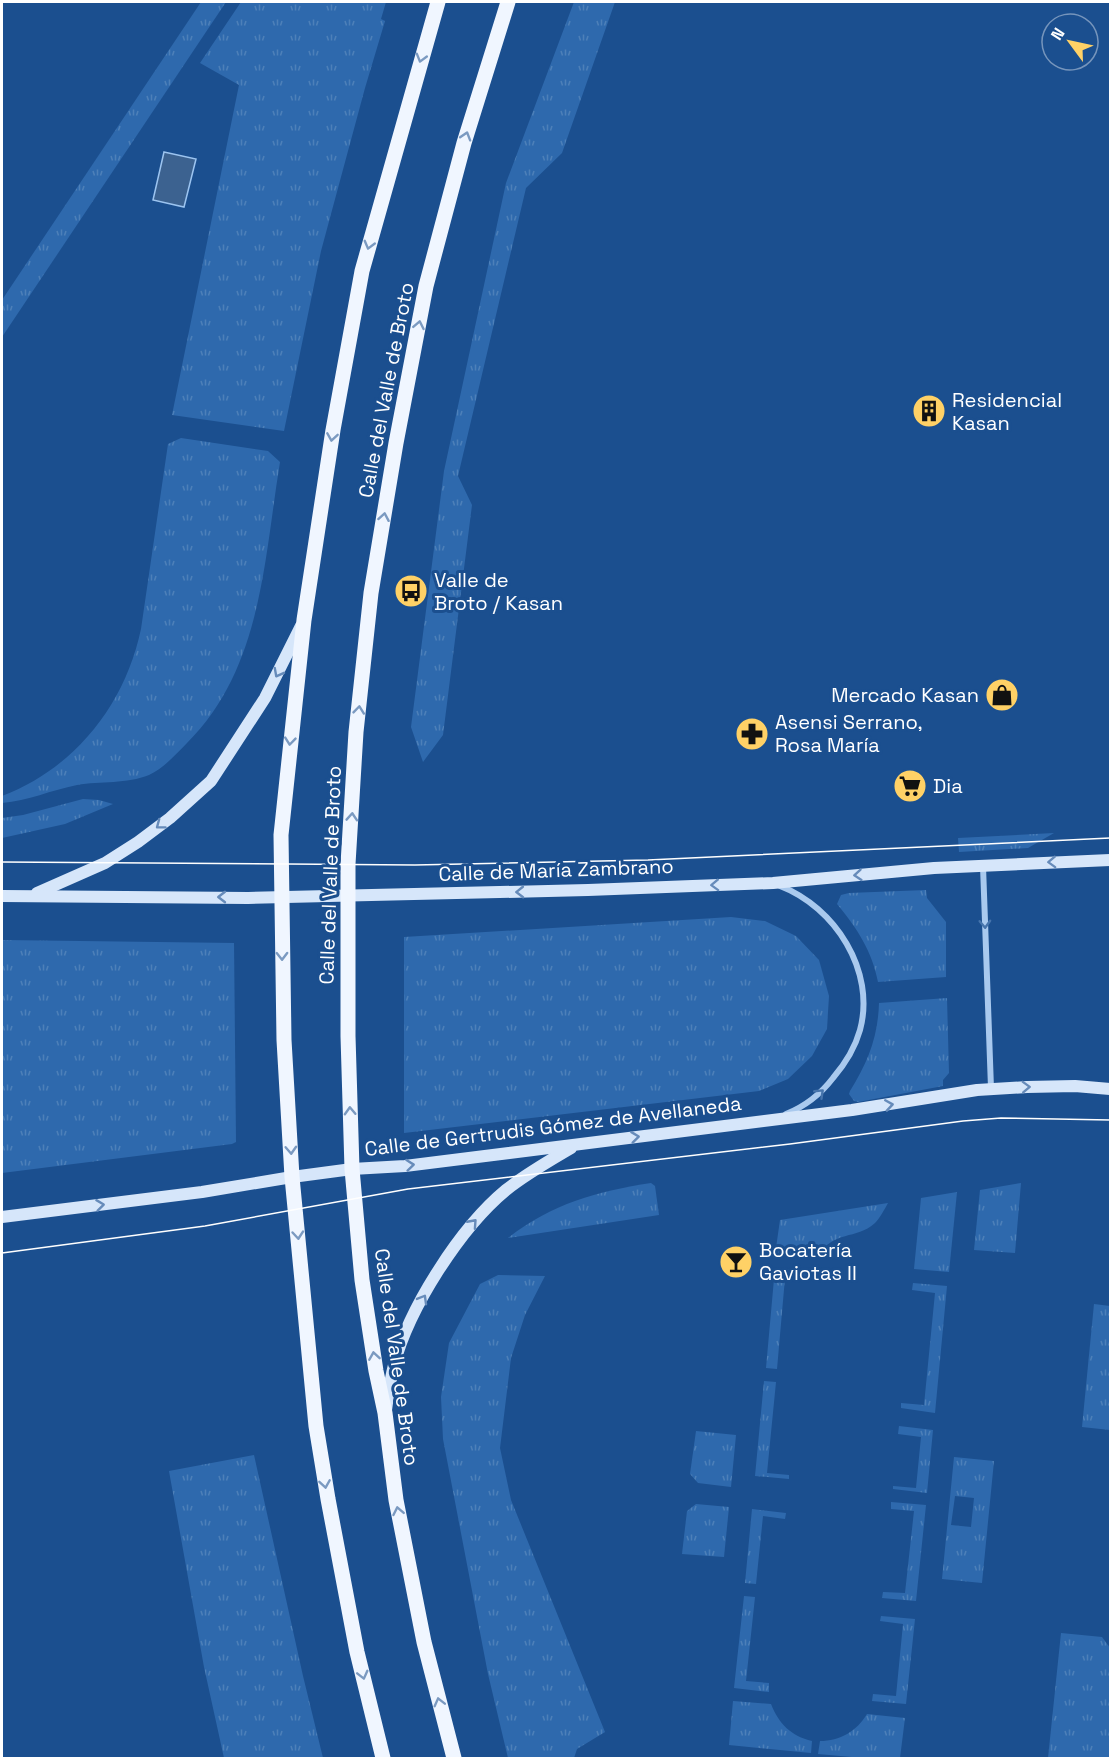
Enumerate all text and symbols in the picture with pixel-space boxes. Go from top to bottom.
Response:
north arrow [1040,12,1100,72]
text: N [1046,24,1070,44]
one-way arrow [416,52,428,63]
one-way arrow [459,131,471,142]
one-way arrow [364,240,376,250]
street label: Calle del Valle de Broto [352,280,420,500]
one-way arrow [412,320,425,330]
place label: Residencial Kasan [952,387,1062,436]
building icon: Residencial Kasan [911,393,947,429]
one-way arrow [326,431,339,441]
one-way arrow [377,512,390,522]
place label: Valle de Broto / Kasan [434,567,563,616]
bus stop icon: Valle de Broto / Kasan [393,573,429,609]
one-way arrow [274,667,286,678]
shop icon: Mercado Kasan [984,677,1020,713]
place label: Mercado Kasan [831,682,979,708]
one-way arrow [352,706,365,715]
place label: Asensi Serrano, Rosa María [775,709,923,758]
pharmacy icon: Asensi Serrano, Rosa María [734,716,770,752]
one-way arrow [284,736,297,745]
street label: Calle del Valle de Broto [313,765,347,985]
supermarket icon: Dia [892,768,928,804]
place label: Dia [933,773,963,799]
one-way arrow [345,812,358,821]
one-way arrow [156,818,167,829]
street label: Calle de María Zambrano [438,853,674,887]
one-way arrow [1048,855,1057,868]
one-way arrow [853,868,862,881]
one-way arrow [710,879,719,892]
one-way arrow [515,885,524,898]
one-way arrow [217,891,226,904]
one-way arrow [979,920,992,929]
one-way arrow [276,951,288,960]
one-way arrow [1021,1081,1030,1093]
street label: Calle de Gertrudis Gómez de Avellaneda [363,1090,743,1162]
one-way arrow [812,1090,823,1101]
one-way arrow [885,1099,894,1111]
one-way arrow [344,1106,356,1115]
one-way arrow [631,1132,640,1144]
one-way arrow [284,1146,297,1155]
one-way arrow [406,1159,415,1172]
one-way arrow [95,1200,105,1212]
one-way arrow [466,1219,477,1230]
one-way arrow [291,1231,304,1240]
place label: Bocatería Gaviotas II [759,1237,857,1286]
bar icon: Bocatería Gaviotas II [718,1244,754,1280]
street label: Calle del Valle de Broto [369,1247,425,1467]
one-way arrow [416,1295,427,1305]
one-way arrow [368,1351,380,1361]
one-way arrow [319,1479,331,1488]
one-way arrow [392,1507,405,1517]
one-way arrow [355,1670,368,1680]
one-way arrow [434,1697,446,1708]

